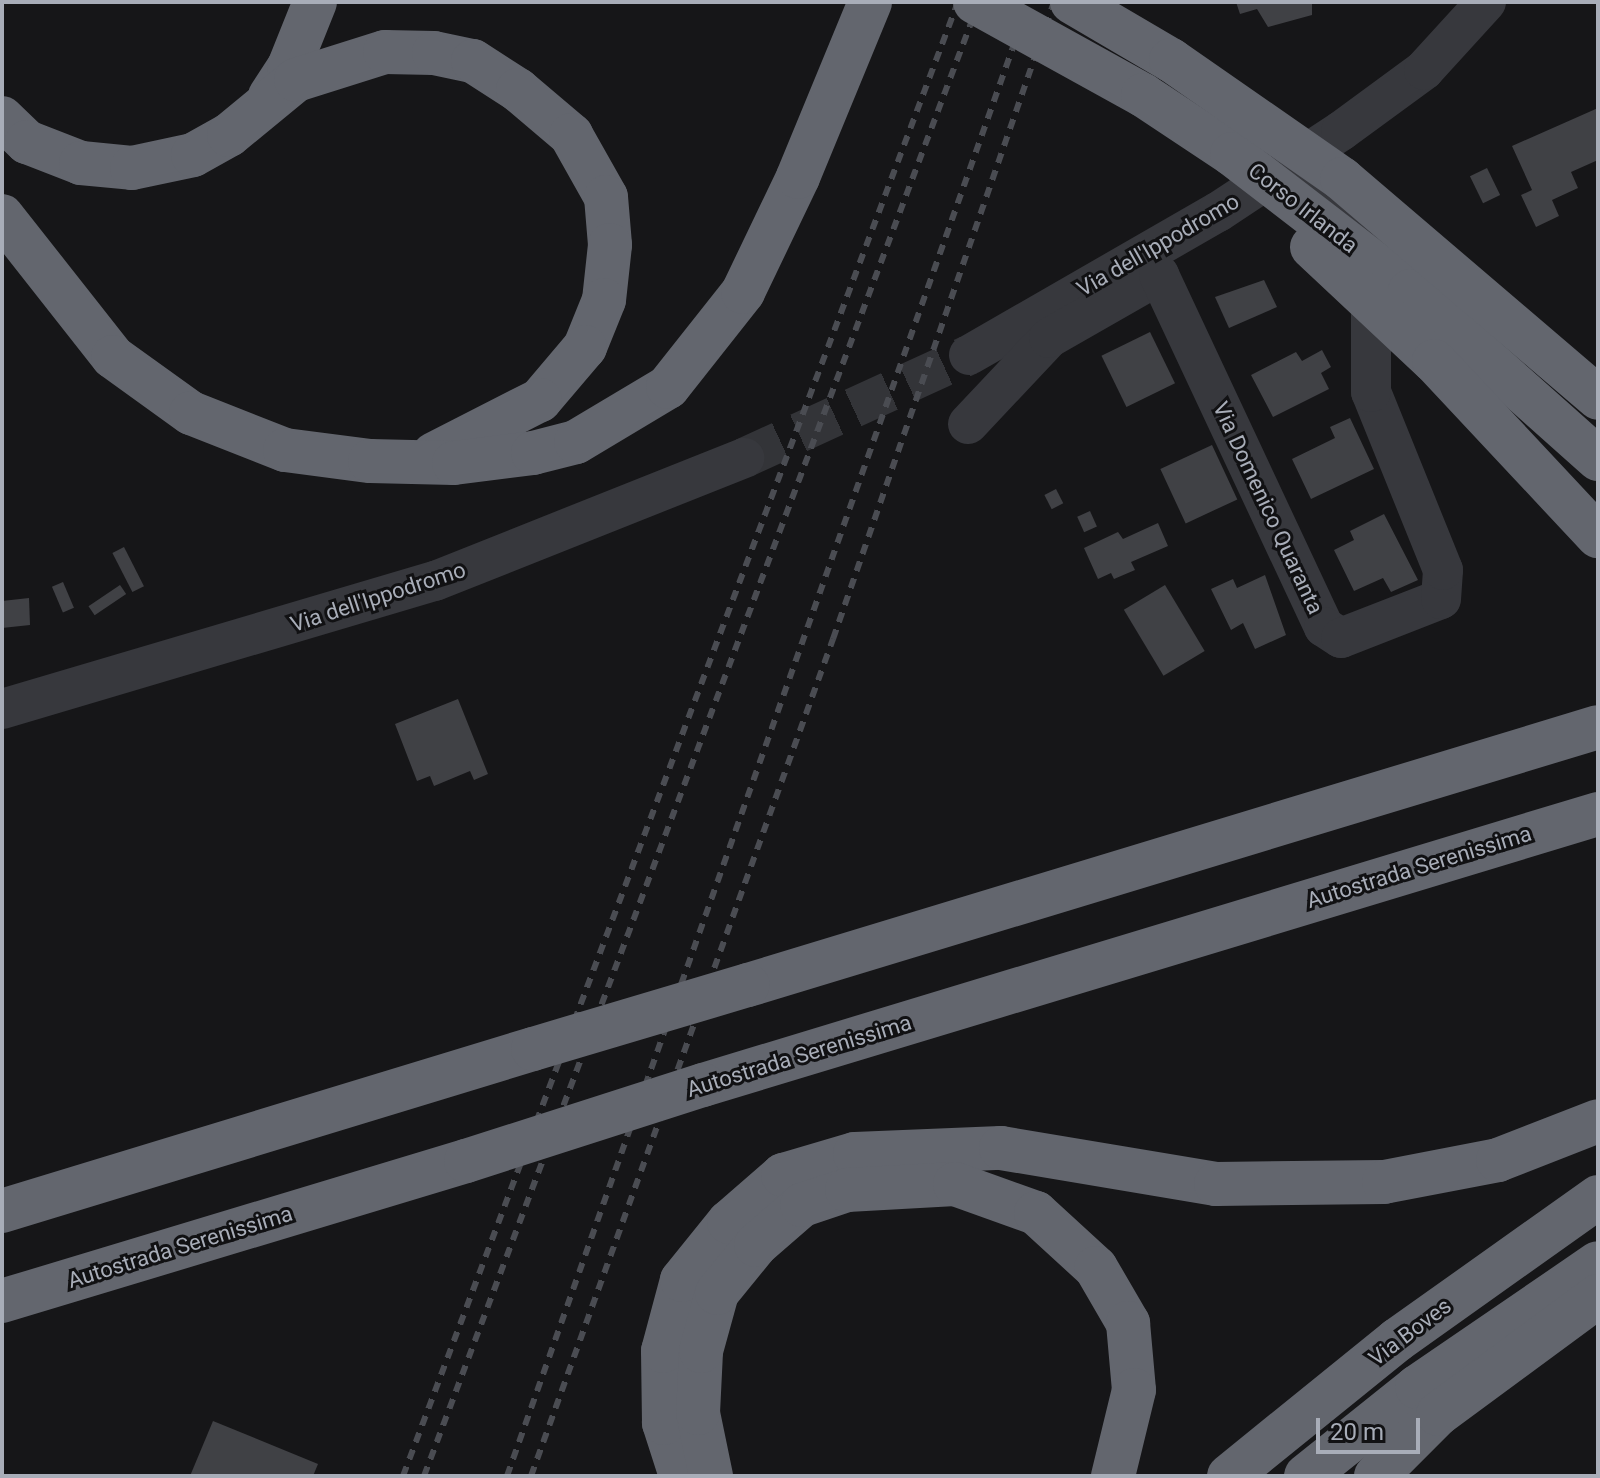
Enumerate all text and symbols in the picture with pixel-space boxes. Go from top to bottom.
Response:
street label: Corso Irlanda [1243,157,1363,259]
street label: Via dell'Ippodromo [1072,188,1244,302]
street label: Via Domenico Quaranta [1207,398,1329,618]
street label: Via dell'Ippodromo [287,556,469,638]
street label: Autostrada Serenissima [1303,820,1535,914]
street label: Autostrada Serenissima [683,1009,915,1103]
street label: Autostrada Serenissima [64,1200,296,1294]
street label: Via Boves [1364,1292,1456,1372]
scale bar [1320,1402,1424,1452]
text: 20 m [1330,1418,1384,1446]

